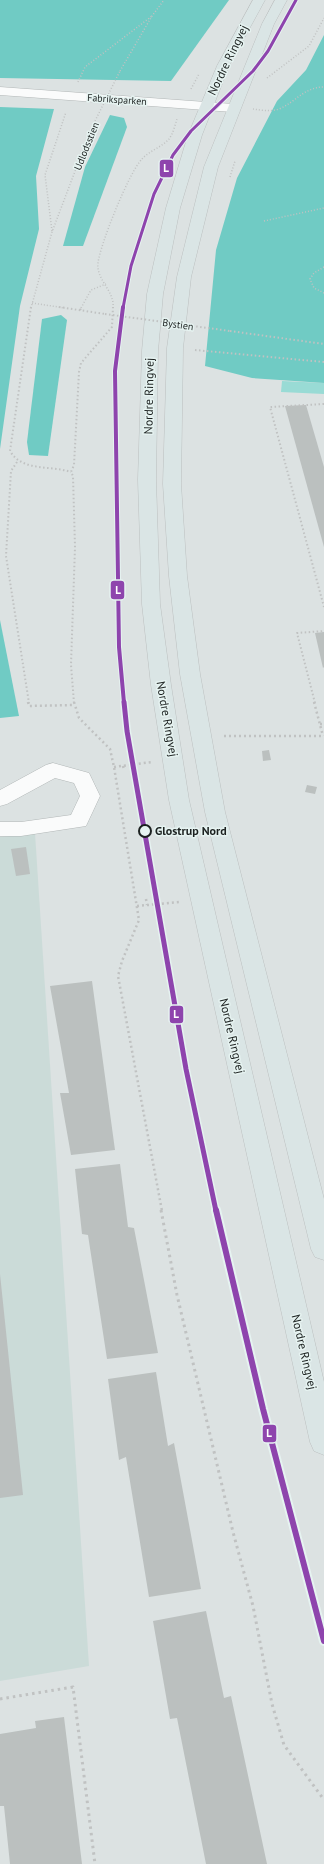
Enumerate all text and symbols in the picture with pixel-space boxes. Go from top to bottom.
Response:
street label: Nordre Ringvej [204,22,251,98]
street label: Fabriksparken [87,91,147,108]
street label: Udlodsstien [71,120,102,172]
line badge: L [159,159,174,178]
text: L [163,161,169,175]
street label: Bystien [162,316,194,333]
street label: Nordre Ringvej [140,357,157,434]
line badge: L [110,580,125,600]
text: L [115,583,121,597]
street label: Nordre Ringvej [153,680,182,758]
place label: Glostrup Nord [155,823,227,838]
marker: Glostrup Nord [138,824,152,838]
street label: Nordre Ringvej [217,997,248,1075]
line badge: L [169,1005,184,1024]
text: L [173,1007,179,1021]
street label: Nordre Ringvej [289,1313,320,1391]
line badge: L [262,1424,277,1443]
text: L [266,1426,272,1440]

